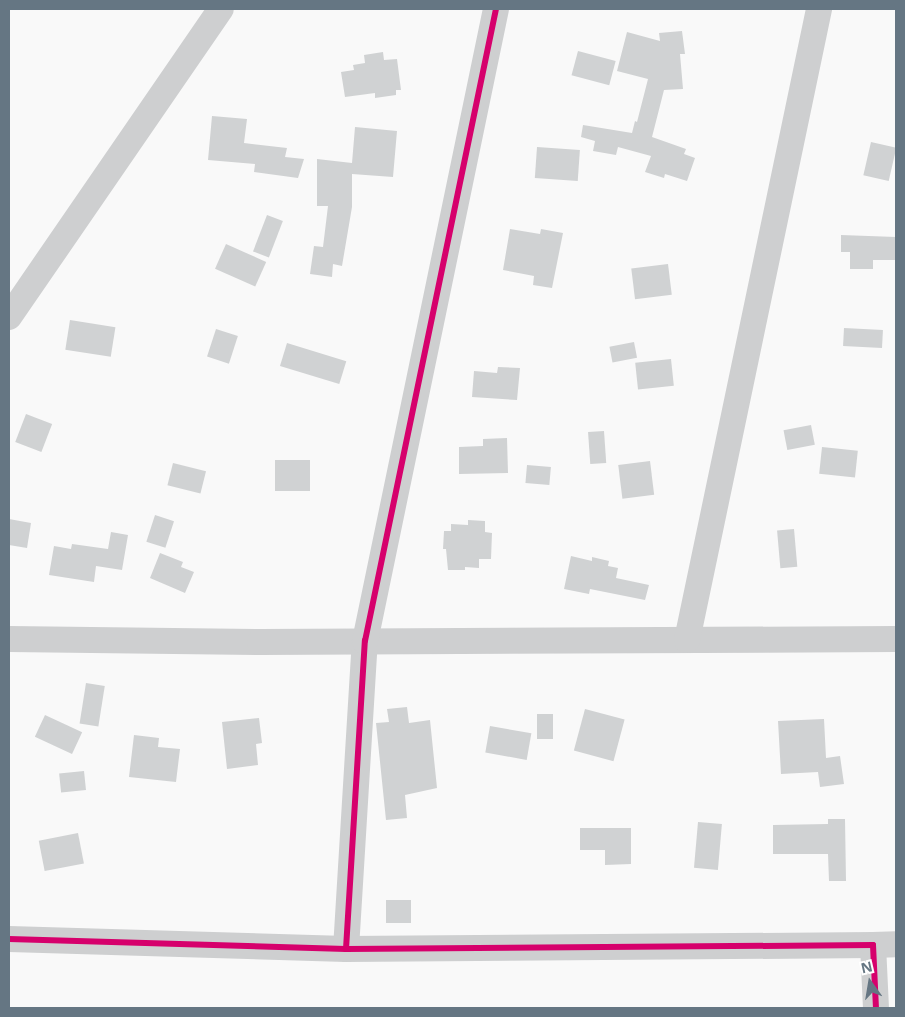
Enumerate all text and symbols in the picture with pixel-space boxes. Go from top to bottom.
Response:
text: N [859,956,874,977]
north arrow [845,957,895,1007]

